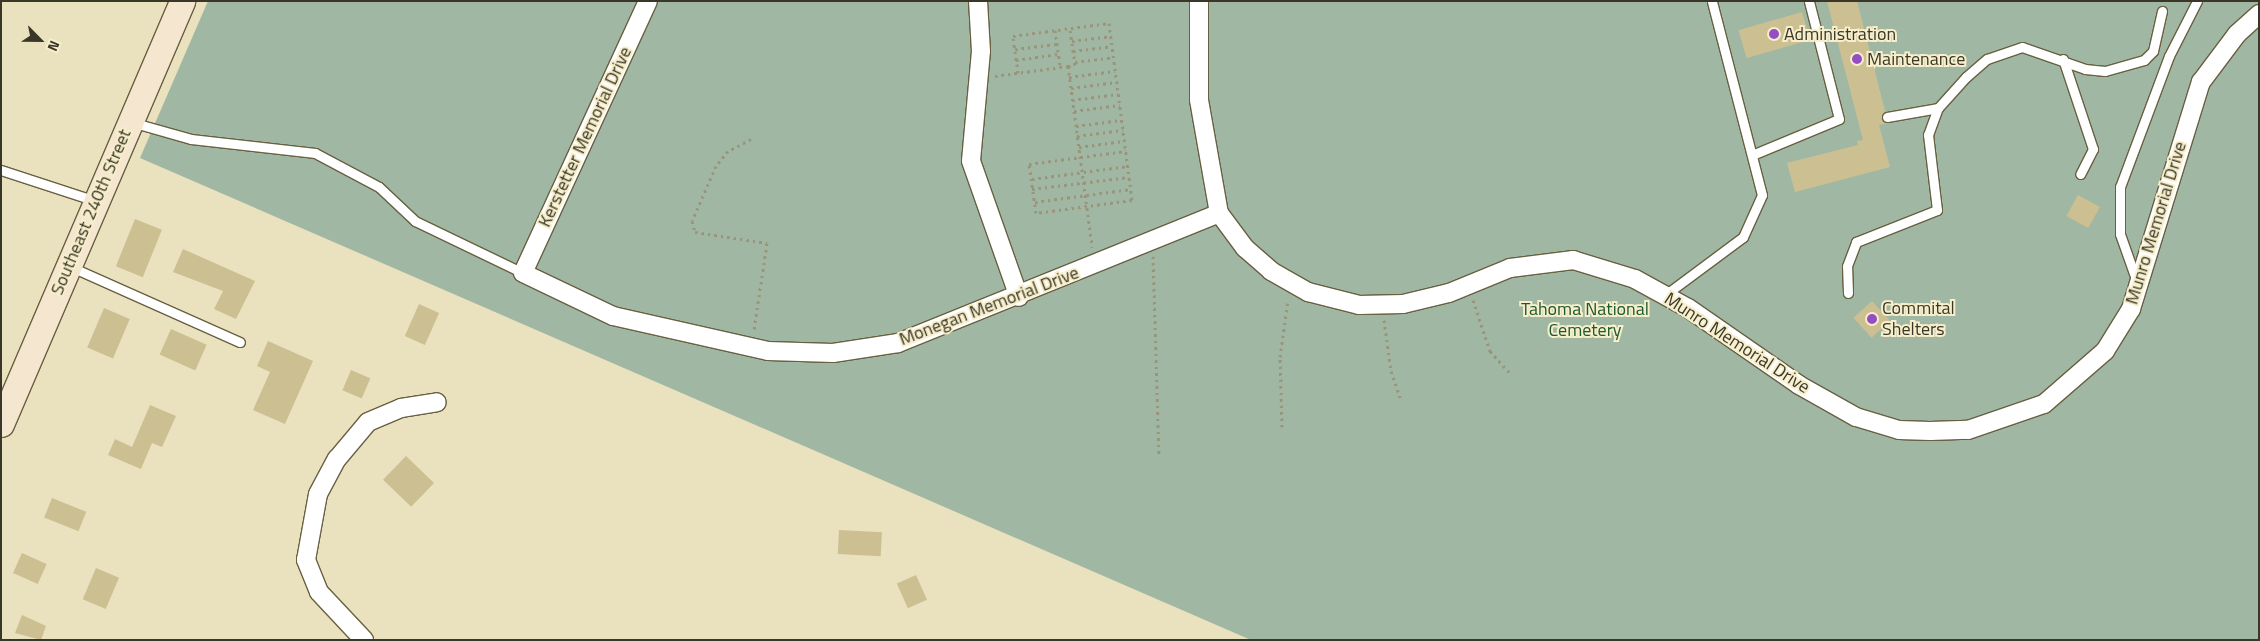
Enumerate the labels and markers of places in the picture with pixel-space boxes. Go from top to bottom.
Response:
place label: Administration [1784,23,1896,45]
marker: Administration [1768,28,1780,40]
place label: Maintenance [1867,48,1965,70]
marker: Maintenance [1851,53,1863,65]
place label: Commital Shelters [1882,298,1955,340]
marker: Commital Shelters [1866,313,1878,325]

